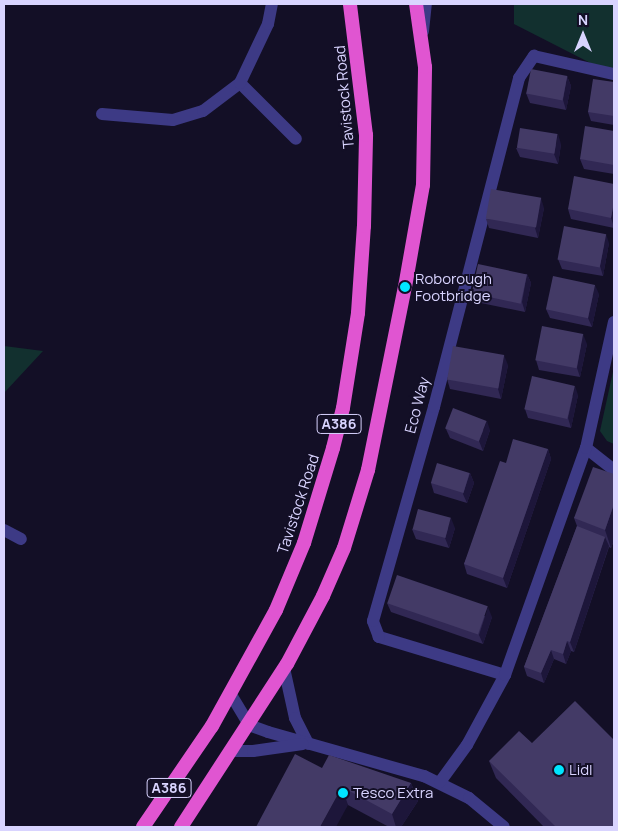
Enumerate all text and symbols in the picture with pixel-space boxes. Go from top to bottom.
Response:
north arrow [558,10,608,60]
text: N [578,10,588,29]
street label: Tavistock Road [331,45,357,149]
place label: Roborough Footbridge [415,269,492,304]
marker: Roborough Footbridge [399,281,411,293]
street label: Eco Way [401,375,433,435]
road number: A386 [316,412,362,436]
street label: Tavistock Road [273,452,323,556]
place label: Lidl [569,761,593,779]
marker: Lidl [553,764,565,776]
road number: A386 [146,776,192,800]
place label: Tesco Extra [353,784,433,802]
marker: Tesco Extra [337,787,349,799]

